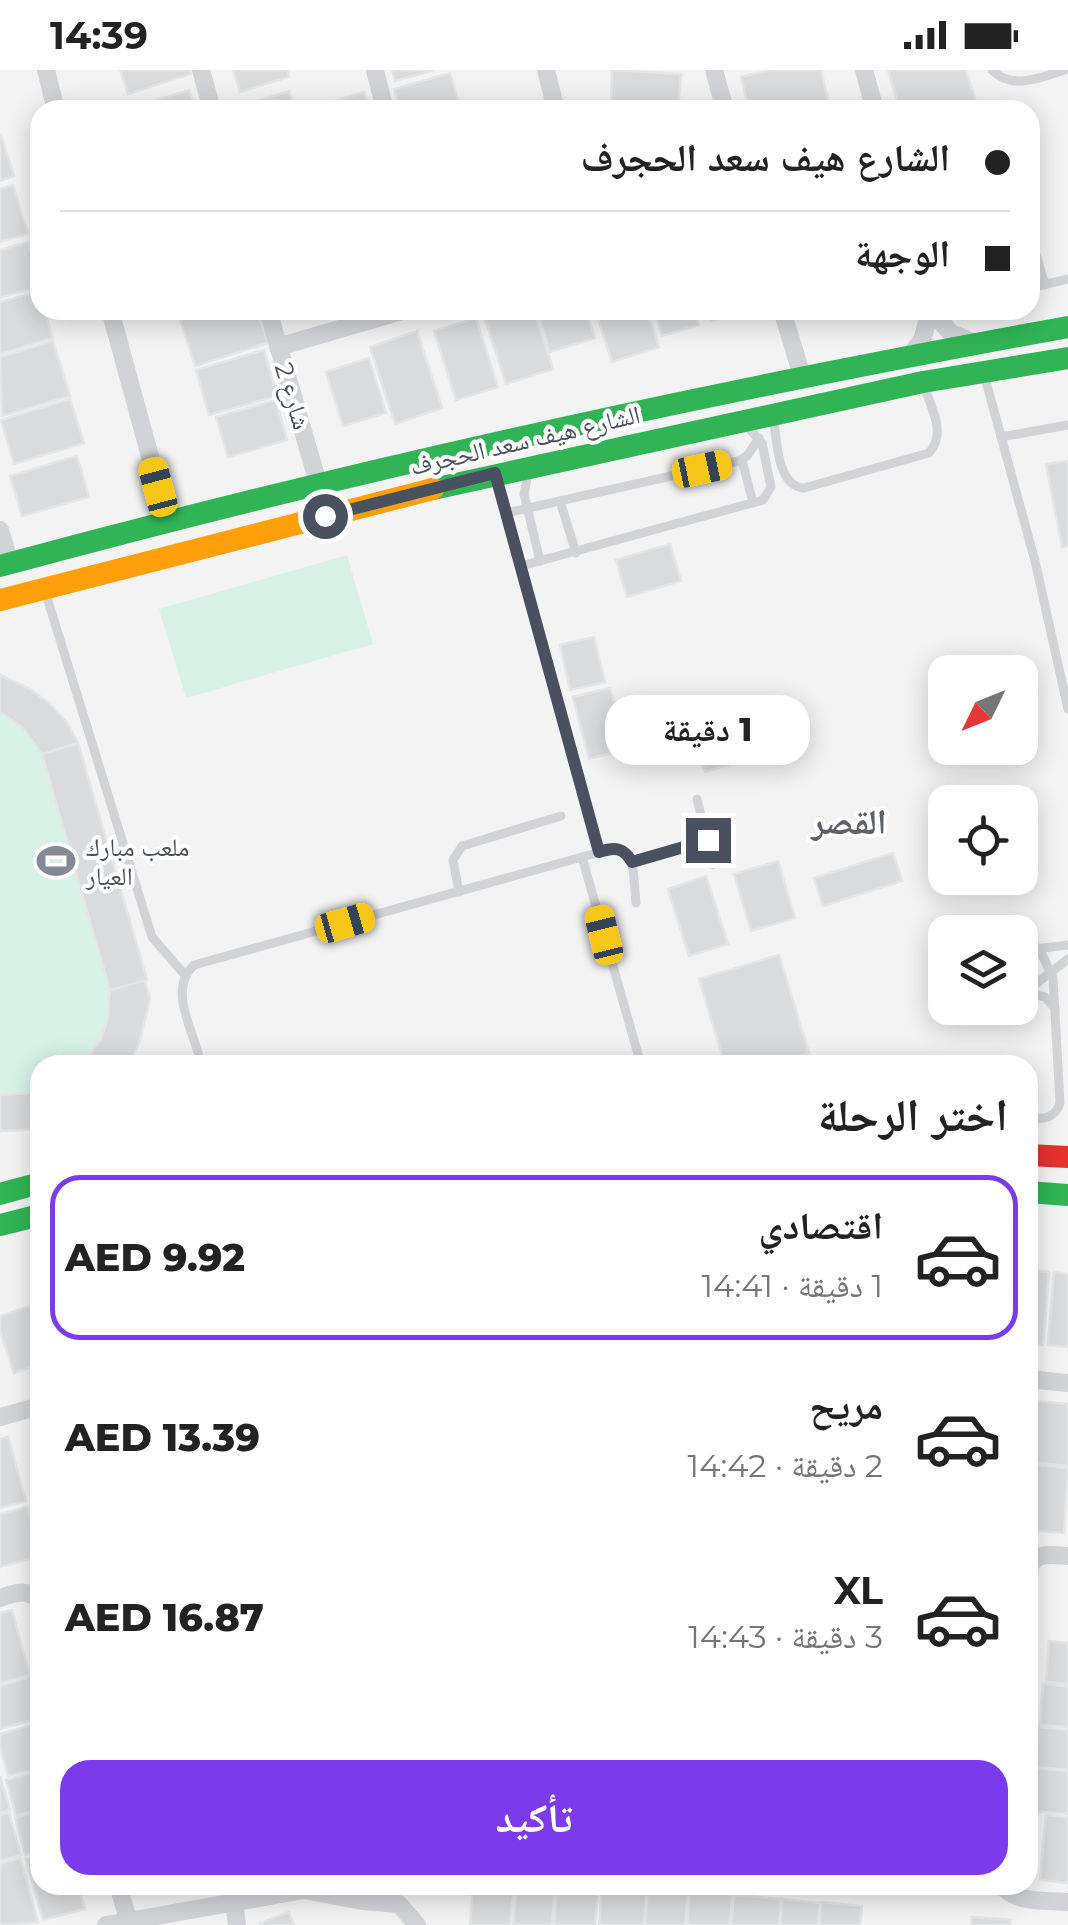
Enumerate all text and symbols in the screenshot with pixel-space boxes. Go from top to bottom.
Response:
text: 14:39 [50,12,148,59]
text: الشارع هيف سعد الحجرف [581,134,950,181]
text: الوجهة [855,230,950,277]
street label: شارع 2 [268,359,317,433]
street label: الشارع هيف سعد الحجرف [407,399,643,482]
car [670,448,734,490]
car [136,454,180,520]
route start [303,494,348,539]
north arrow [928,655,1038,765]
map controls [928,655,1038,1025]
callout: 1 دقيقة [606,695,810,765]
text: 1 دقيقة [663,710,752,749]
button: locate [928,785,1038,895]
district label: القصر [809,800,887,843]
route end [686,818,731,863]
place label: ملعب مبارك العيار [85,832,189,891]
sports icon: ملعب مبارك العيار [35,840,77,882]
car [312,900,378,946]
car [582,902,626,968]
button: layers [928,915,1038,1025]
text: اختر الرحلة [818,1087,1008,1142]
text: اقتصادي [759,1202,883,1249]
icon: car [913,1213,1003,1303]
text: AED 9.92 [65,1234,245,1281]
text: 1 دقيقة · 14:41 [702,1266,883,1305]
text: مريح [809,1382,883,1429]
icon: car [913,1393,1003,1483]
text: AED 13.39 [65,1414,260,1461]
text: 2 دقيقة · 14:42 [688,1446,883,1485]
text: XL [834,1567,883,1614]
icon: car [913,1573,1003,1663]
text: AED 16.87 [65,1594,264,1641]
text: 3 دقيقة · 14:43 [688,1617,883,1656]
button: تأكيد [60,1760,1008,1875]

